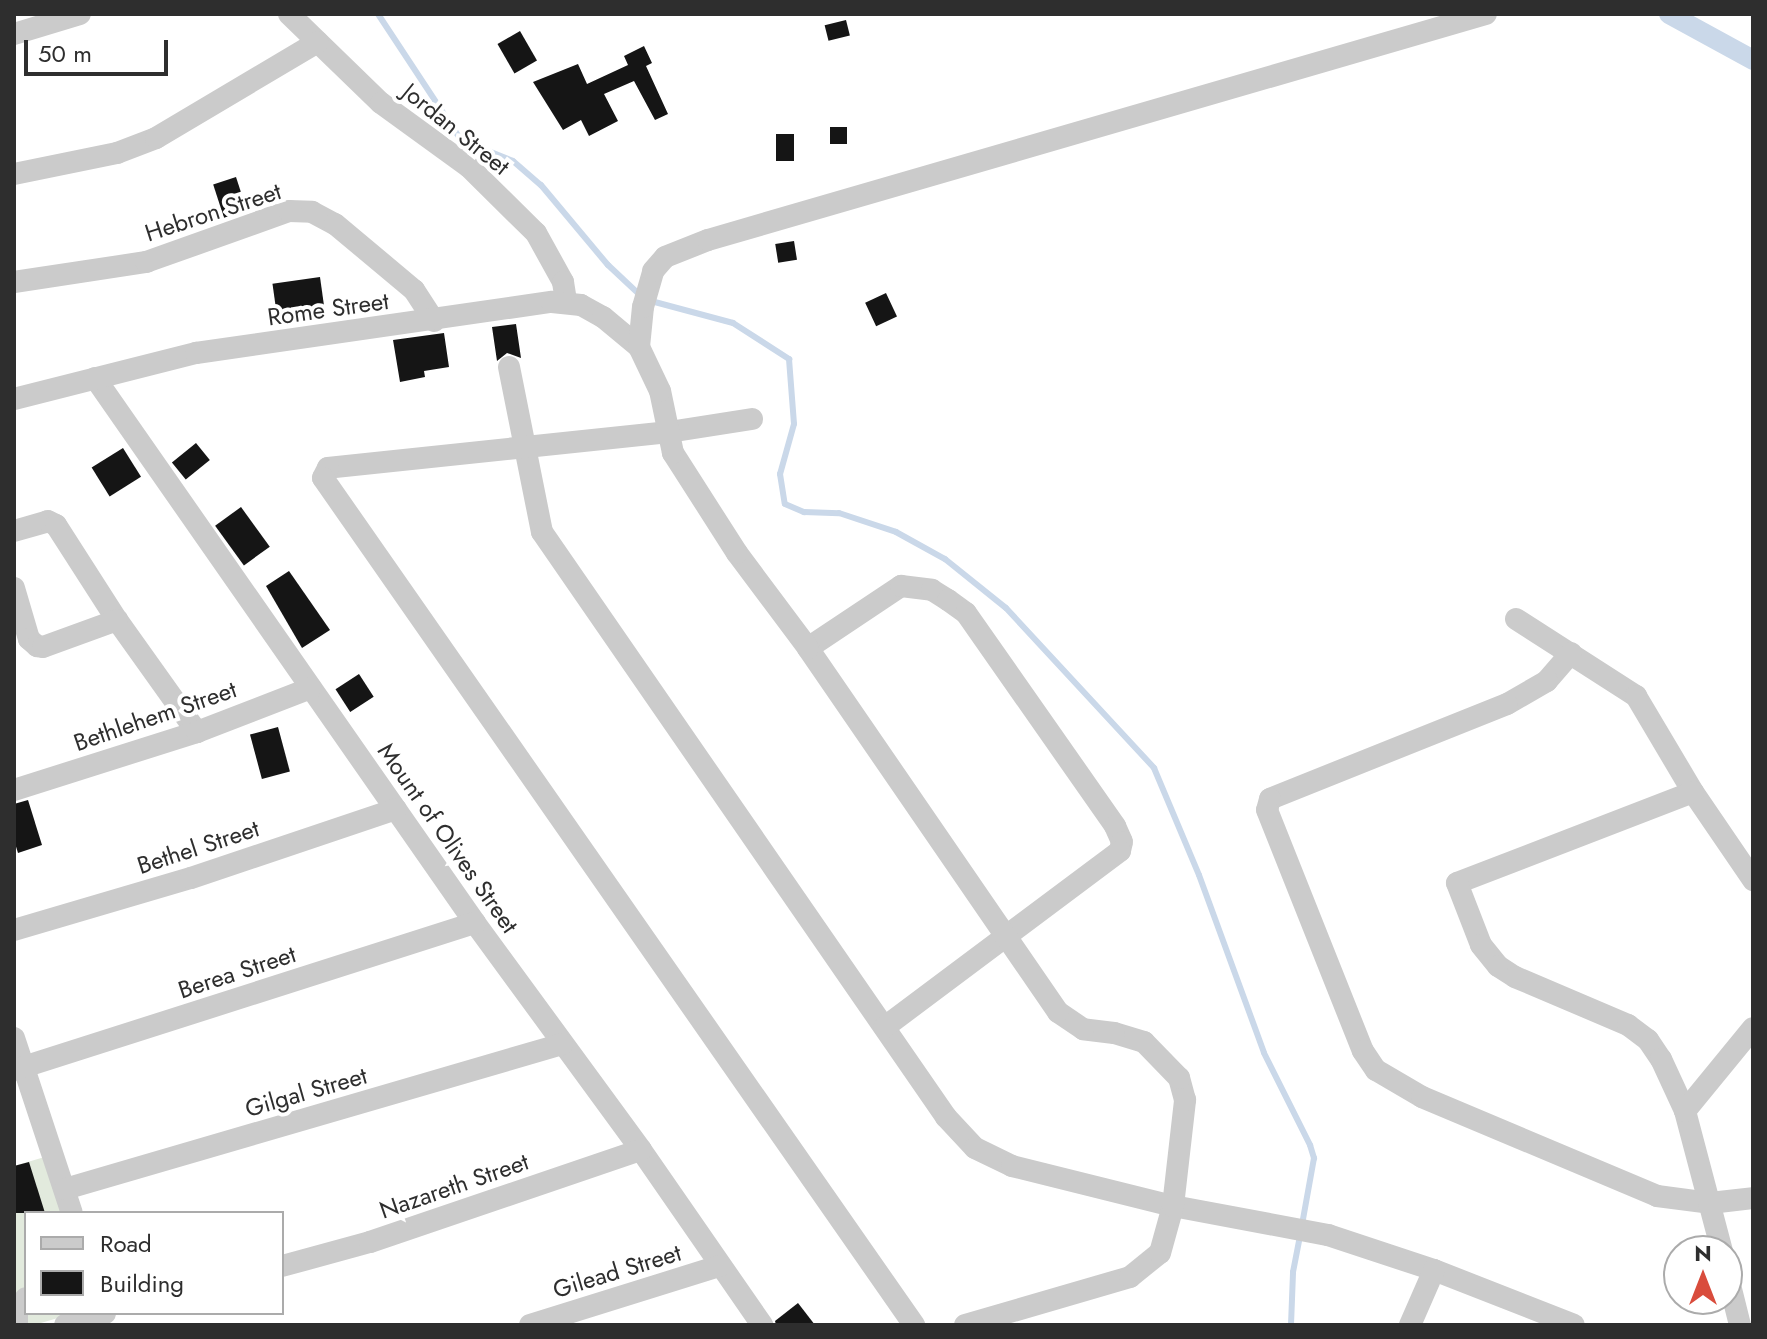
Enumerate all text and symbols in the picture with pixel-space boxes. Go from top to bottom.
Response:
scale bar [28,24,172,74]
text: 50 m [38,36,92,71]
street label: Jordan Street [397,77,515,181]
street label: Hebron Street [141,176,285,248]
street label: Rome Street [266,286,390,332]
street label: Bethlehem Street [70,675,240,757]
street label: Mount of Olives Street [372,737,524,939]
street label: Bethel Street [133,814,263,880]
street label: Berea Street [175,939,299,1005]
street label: Gilgal Street [242,1061,370,1123]
street label: Nazareth Street [376,1147,532,1225]
legend [24,1211,284,1315]
text: Road [100,1226,152,1261]
north arrow [1663,1235,1743,1315]
text: N [1694,1237,1712,1269]
street label: Gilead Street [549,1238,685,1304]
text: Building [100,1266,184,1301]

